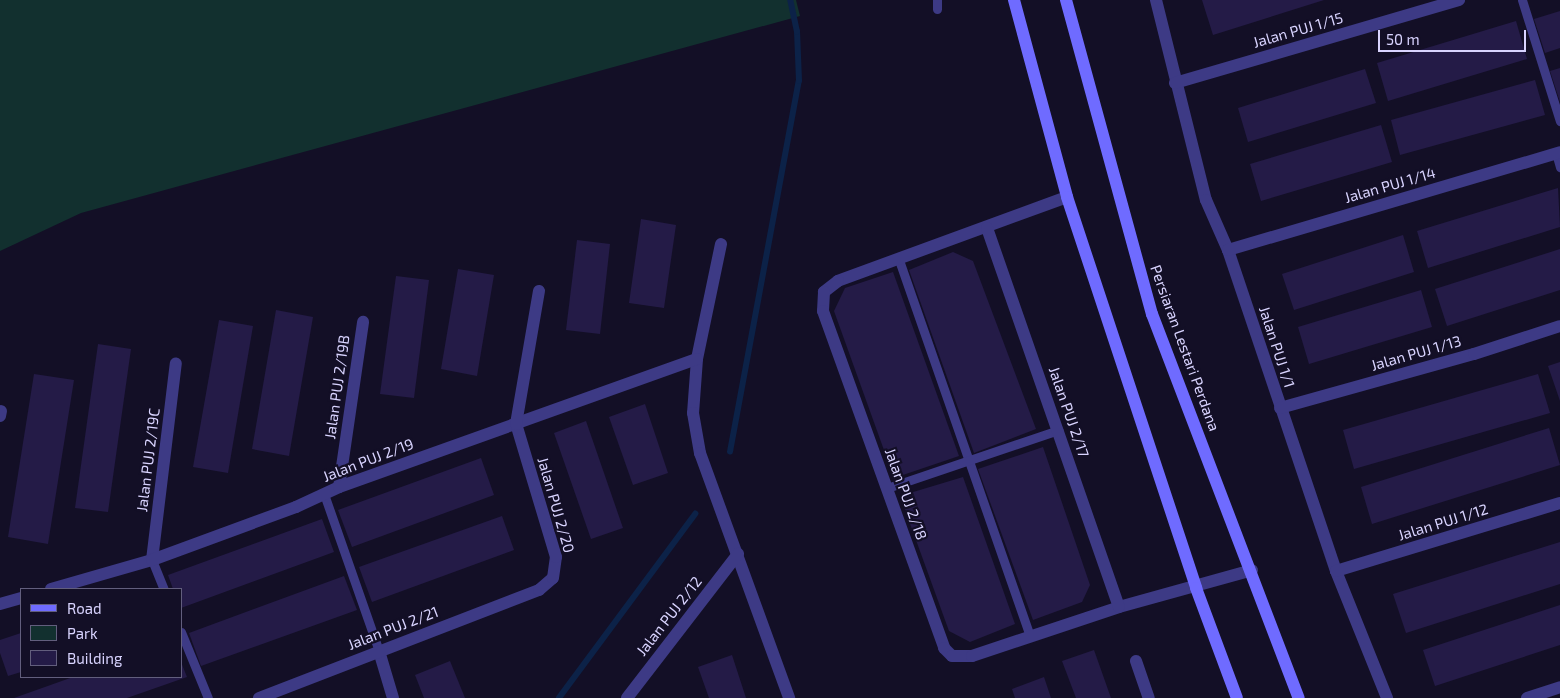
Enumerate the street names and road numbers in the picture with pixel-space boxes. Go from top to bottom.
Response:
street label: Jalan PUJ 1/15 [1251,9,1345,51]
street label: Jalan PUJ 1/14 [1342,163,1438,207]
street label: Persiaran Lestari Perdana [1147,262,1223,434]
street label: Jalan PUJ 1/1 [1255,304,1299,390]
street label: Jalan PUJ 1/13 [1369,332,1463,374]
street label: Jalan PUJ 2/19B [321,334,353,440]
street label: Jalan PUJ 2/17 [1045,364,1093,460]
street label: Jalan PUJ 2/19C [133,407,163,513]
street label: Jalan PUJ 2/19 [320,434,416,486]
street label: Jalan PUJ 2/18 [881,446,931,542]
street label: Jalan PUJ 2/20 [534,455,578,555]
street label: Jalan PUJ 1/12 [1396,500,1490,544]
street label: Jalan PUJ 2/12 [632,573,706,659]
street label: Jalan PUJ 2/21 [345,602,441,654]

